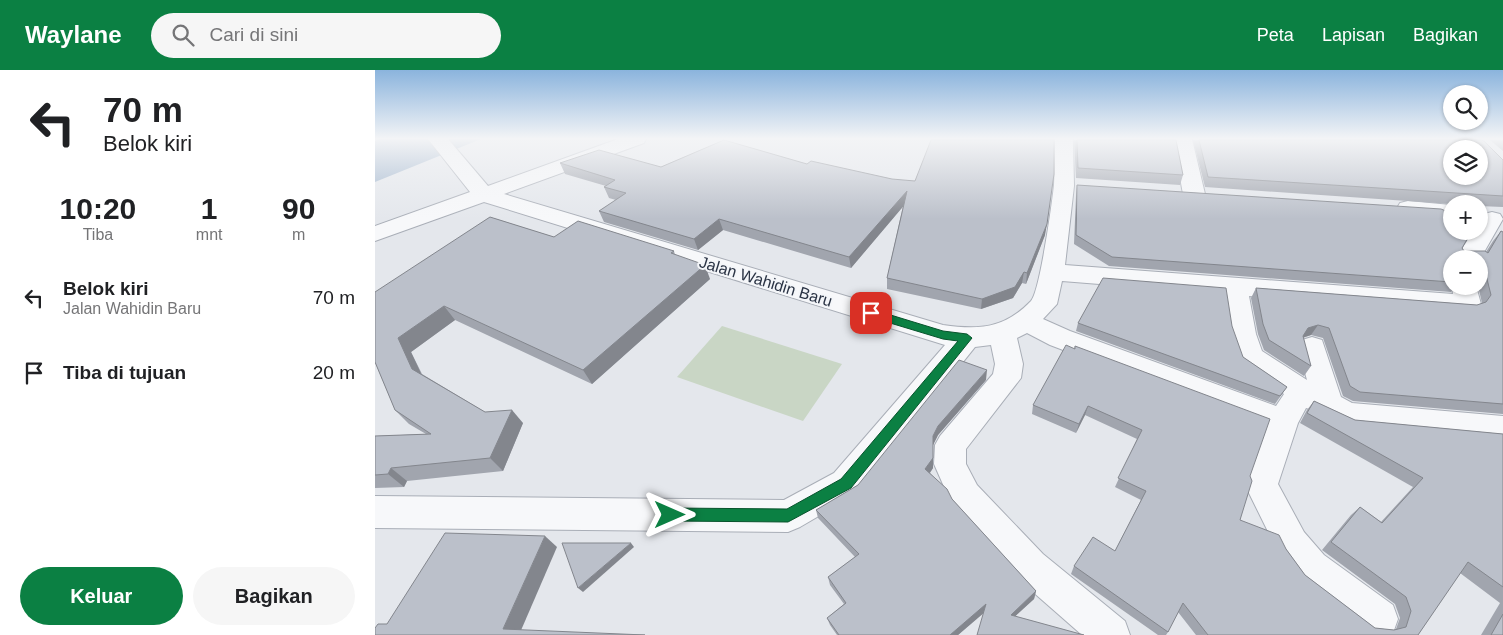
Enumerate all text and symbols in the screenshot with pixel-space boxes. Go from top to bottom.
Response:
search box [151,13,501,58]
text: Waylane [25,21,121,48]
icon: search [169,21,197,49]
text: Cari di sini [209,24,298,45]
text: Peta [1257,25,1294,45]
text: Lapisan [1322,25,1385,45]
text: Bagikan [1413,25,1478,45]
map controls [1443,85,1488,295]
button: search [1443,85,1488,130]
icon: left [20,90,85,155]
text: 70 m [103,90,183,129]
text: Belok kiri [103,131,192,156]
button: layers [1443,140,1488,185]
text: 10:20 [60,192,136,225]
text: 1 [201,192,218,225]
text: 90 [282,192,315,225]
button: + [1443,195,1488,240]
text: Tiba [83,226,113,243]
text: mnt [196,226,223,243]
text: m [292,226,305,243]
button: − [1443,250,1488,295]
street label: Jalan Wahidin Baru [697,253,834,310]
text: Belok kiri [63,278,149,299]
icon: left [20,284,48,312]
text: 70 m [313,287,355,308]
pin [850,292,892,334]
icon: arrive [857,299,885,327]
text: Jalan Wahidin Baru [63,300,201,317]
icon: arrive [20,359,48,387]
text: Tiba di tujuan [63,362,186,383]
text: 20 m [313,362,355,383]
position arrow [643,488,695,540]
button: Keluar [20,567,183,625]
button: Bagikan [193,567,355,625]

